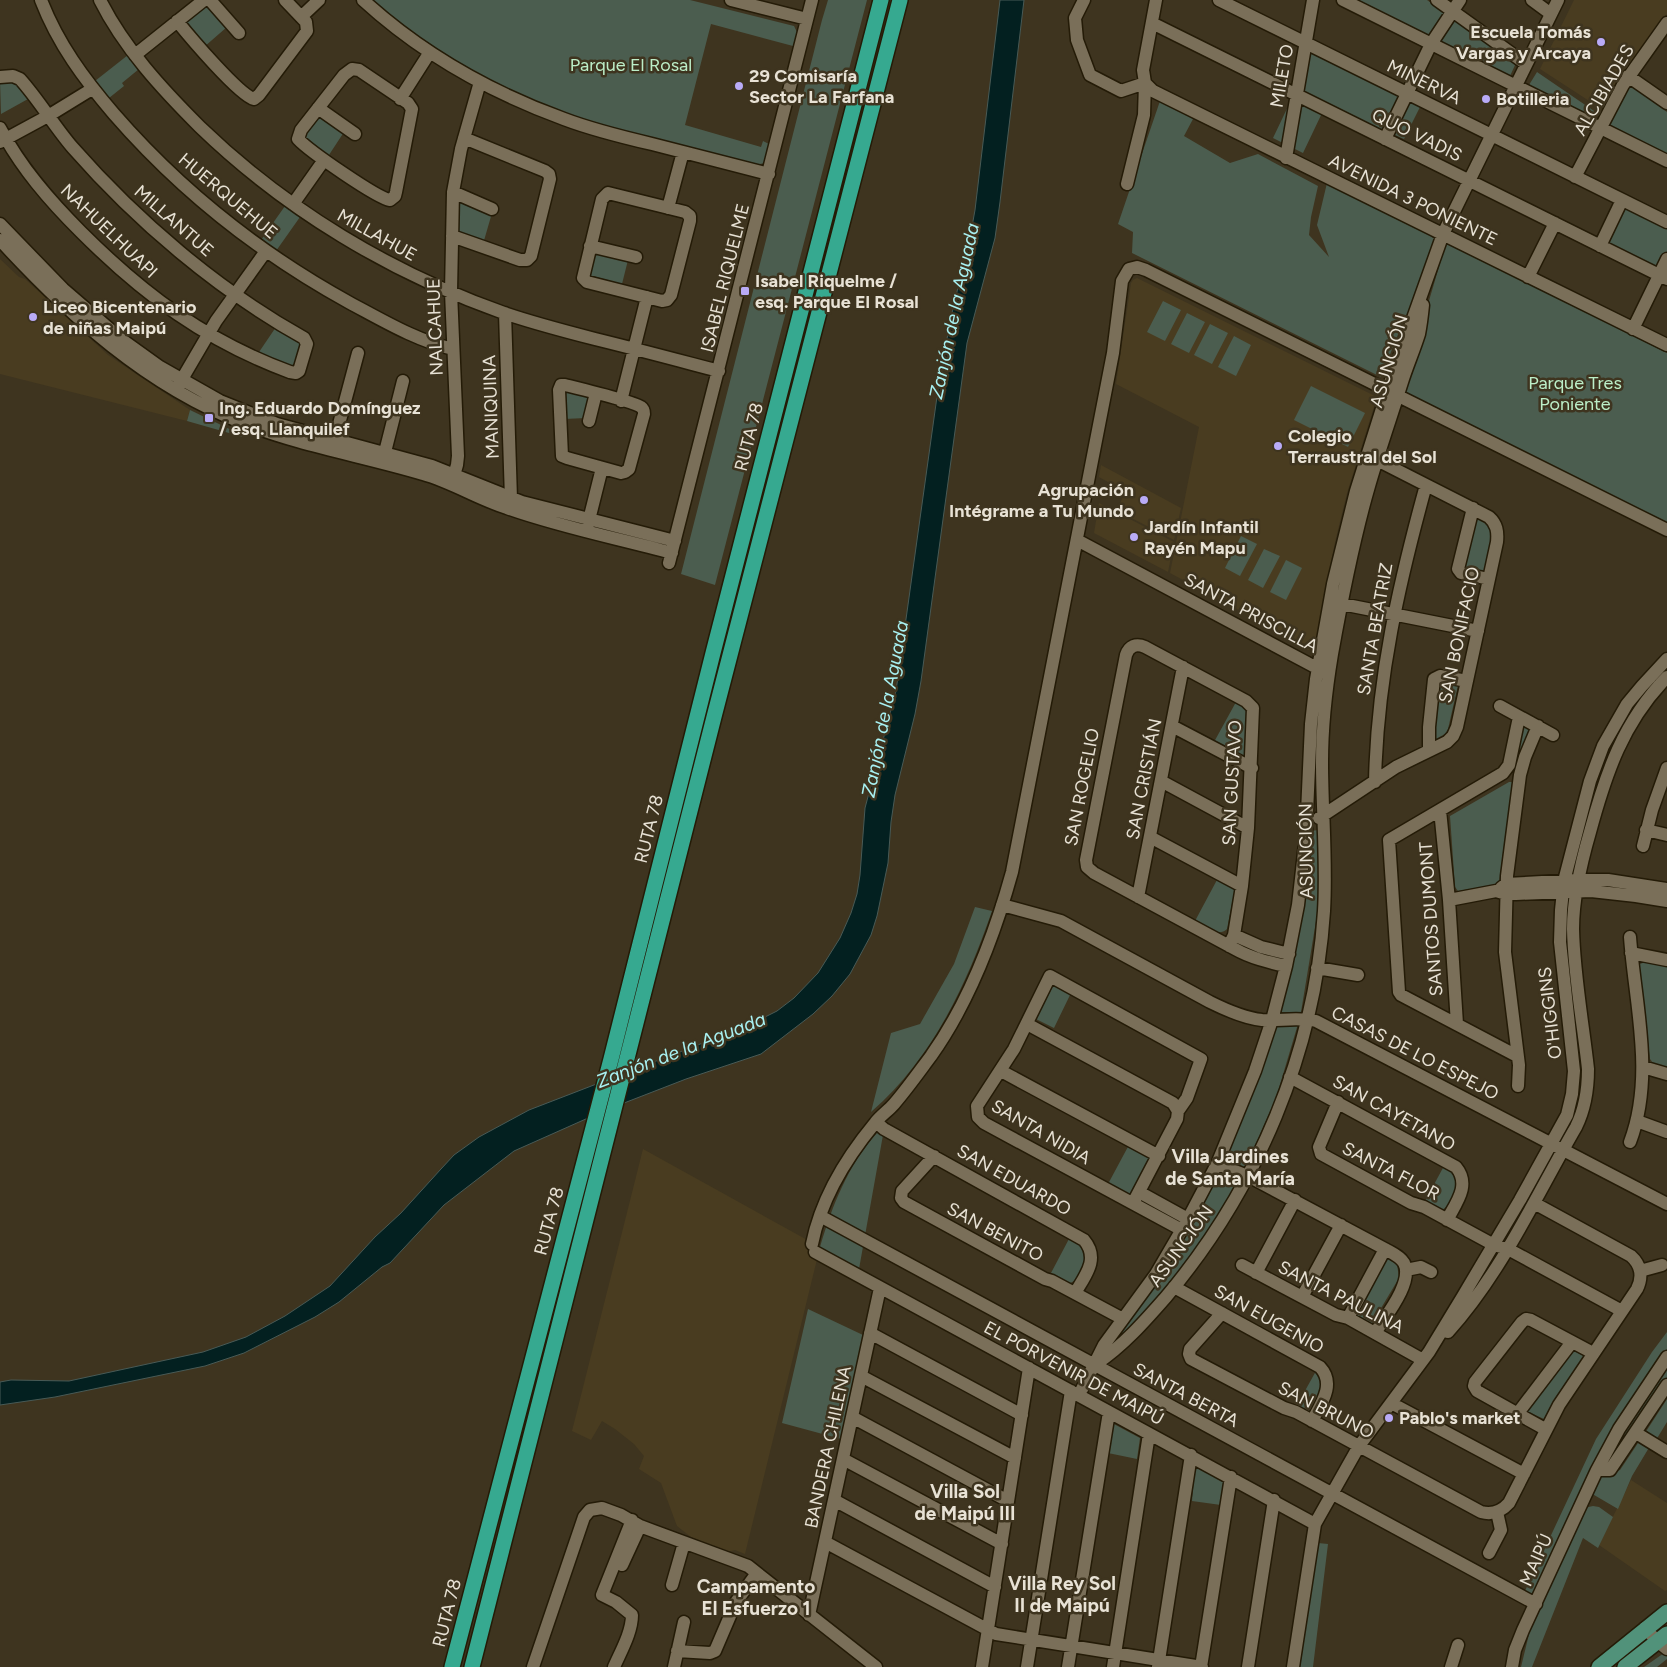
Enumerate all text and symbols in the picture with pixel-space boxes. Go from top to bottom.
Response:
place label: Escuela Tomás Vargas y Arcaya [1456,21,1592,64]
marker: Escuela Tomás Vargas y Arcaya [1595,36,1607,48]
street label: ALCIBIADES [1569,41,1639,139]
street label: MILETO [1266,43,1298,109]
park label: Parque El Rosal [570,54,692,76]
street label: MINERVA [1383,55,1465,109]
place label: 29 Comisaría Sector La Farfana [749,65,894,108]
marker: 29 Comisaría Sector La Farfana [733,80,745,92]
place label: Botilleria [1496,88,1569,110]
marker: Botilleria [1480,93,1492,105]
street label: QUO VADIS [1368,104,1466,166]
street label: HUERQUEHUE [174,148,282,244]
street label: AVENIDA 3 PONIENTE [1325,150,1501,250]
street label: NAHUELHUAPI [56,179,162,283]
street label: MILLANTUE [130,180,218,262]
street label: ISABEL RIQUELME [696,201,754,355]
street label: MILLAHUE [333,204,421,266]
water label: Zanjón de la Aguada [924,221,984,401]
place label: Isabel Riquelme / esq. Parque El Rosal [755,270,919,313]
street label: NALCAHUE [422,278,448,376]
marker: Isabel Riquelme / esq. Parque El Rosal [739,285,751,297]
place label: Liceo Bicentenario de niñas Maipú [43,296,197,339]
marker: Liceo Bicentenario de niñas Maipú [27,311,39,323]
street label: ASUNCIÓN [1365,312,1413,410]
street label: MANIQUINA [478,355,504,459]
park label: Parque Tres Poniente [1528,372,1622,415]
place label: Ing. Eduardo Domínguez / esq. Llanquilef [219,397,421,440]
street label: RUTA 78 [730,400,768,474]
marker: Ing. Eduardo Domínguez / esq. Llanquilef [203,412,215,424]
place label: Colegio Terraustral del Sol [1288,425,1437,468]
marker: Colegio Terraustral del Sol [1272,440,1284,452]
place label: Agrupación Intégrame a Tu Mundo [949,479,1134,522]
marker: Agrupación Intégrame a Tu Mundo [1138,494,1150,506]
place label: Jardín Infantil Rayén Mapu [1144,516,1259,559]
marker: Jardín Infantil Rayén Mapu [1128,531,1140,543]
street label: SANTA BEATRIZ [1353,561,1397,697]
street label: SAN BONIFACIO [1434,565,1484,705]
street label: SANTA PRISCILLA [1180,568,1322,658]
water label: Zanjón de la Aguada [857,619,913,799]
street label: SAN CRISTIÁN [1121,717,1167,841]
street label: SAN GUSTAVO [1218,720,1246,846]
street label: SAN ROGELIO [1060,726,1104,848]
street label: RUTA 78 [630,792,668,866]
street label: ASUNCIÓN [1294,803,1318,899]
street label: SANTOS DUMONT [1415,841,1447,997]
street label: O'HIGGINS [1533,966,1567,1060]
street label: CASAS DE LO ESPEJO [1328,1001,1502,1105]
water label: Zanjón de la Aguada [593,1007,769,1093]
street label: SAN CAYETANO [1329,1070,1459,1156]
street label: SANTA NIDIA [988,1095,1094,1169]
street label: SANTA FLOR [1339,1137,1443,1205]
street label: SAN EDUARDO [953,1140,1075,1220]
district label: Villa Jardines de Santa María [1165,1145,1295,1190]
street label: RUTA 78 [529,1184,569,1258]
street label: SAN BENITO [943,1197,1047,1267]
street label: ASUNCIÓN [1144,1201,1218,1291]
street label: SANTA PAULINA [1274,1256,1408,1338]
street label: SAN EUGENIO [1210,1280,1328,1358]
street label: EL PORVENIR DE MAIPÚ [980,1316,1168,1430]
street label: SANTA BERTA [1130,1358,1242,1432]
street label: BANDERA CHILENA [800,1364,856,1530]
street label: SAN BRUNO [1274,1376,1378,1444]
place label: Pablo's market [1399,1407,1521,1429]
marker: Pablo's market [1383,1412,1395,1424]
district label: Villa Sol de Maipú III [915,1480,1015,1525]
street label: MAIPÚ [1515,1530,1557,1590]
district label: Villa Rey Sol II de Maipú [1008,1572,1116,1617]
district label: Campamento El Esfuerzo 1 [697,1575,815,1620]
street label: RUTA 78 [428,1576,466,1650]

